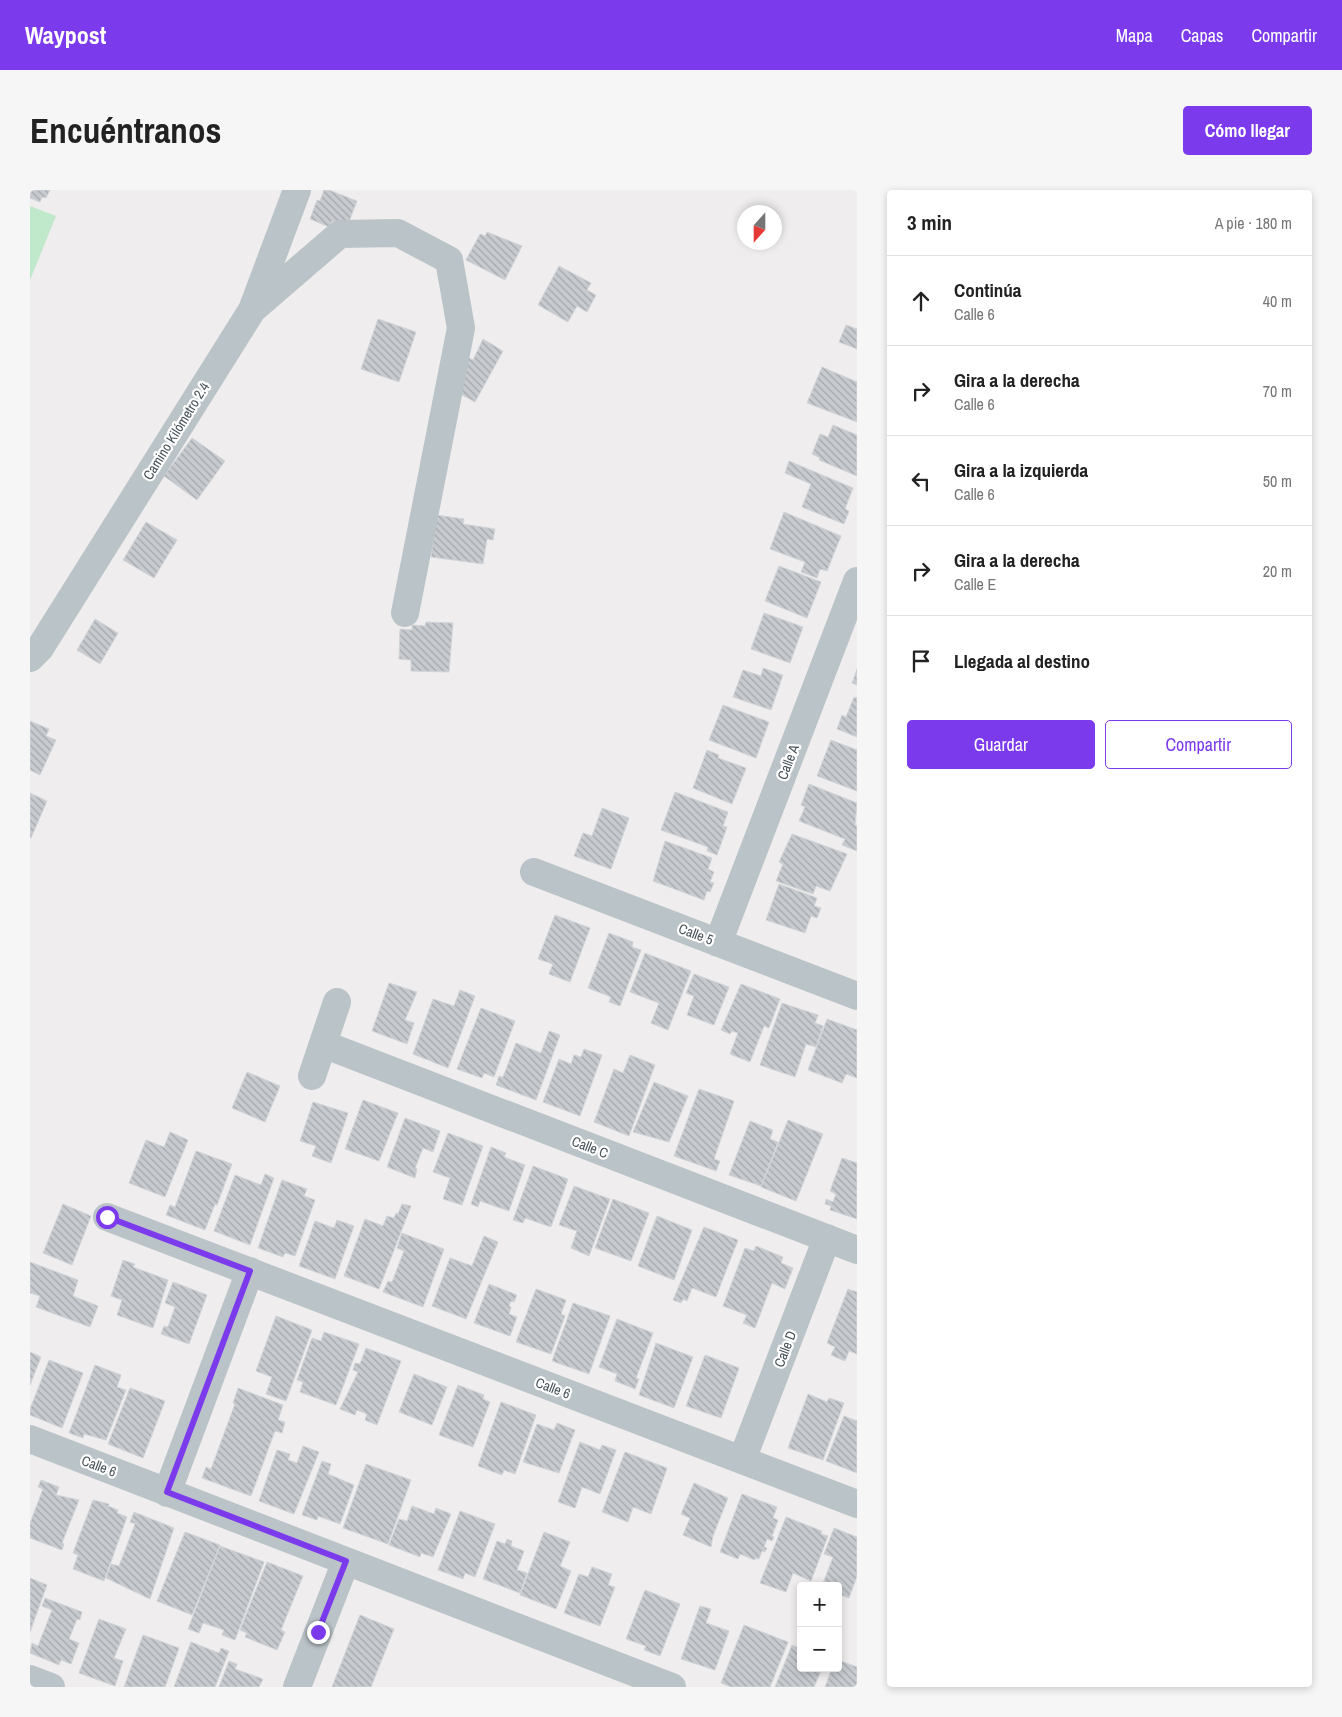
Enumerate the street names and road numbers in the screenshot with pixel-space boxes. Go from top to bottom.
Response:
street label: Camino Kilómetro 2.4 [139,378,214,483]
street label: Calle A [773,741,803,782]
street label: Calle 5 [676,919,716,949]
street label: Calle C [569,1132,611,1162]
street label: Calle D [770,1328,800,1370]
street label: Calle 6 [533,1373,573,1403]
street label: Calle 6 [79,1451,119,1481]

